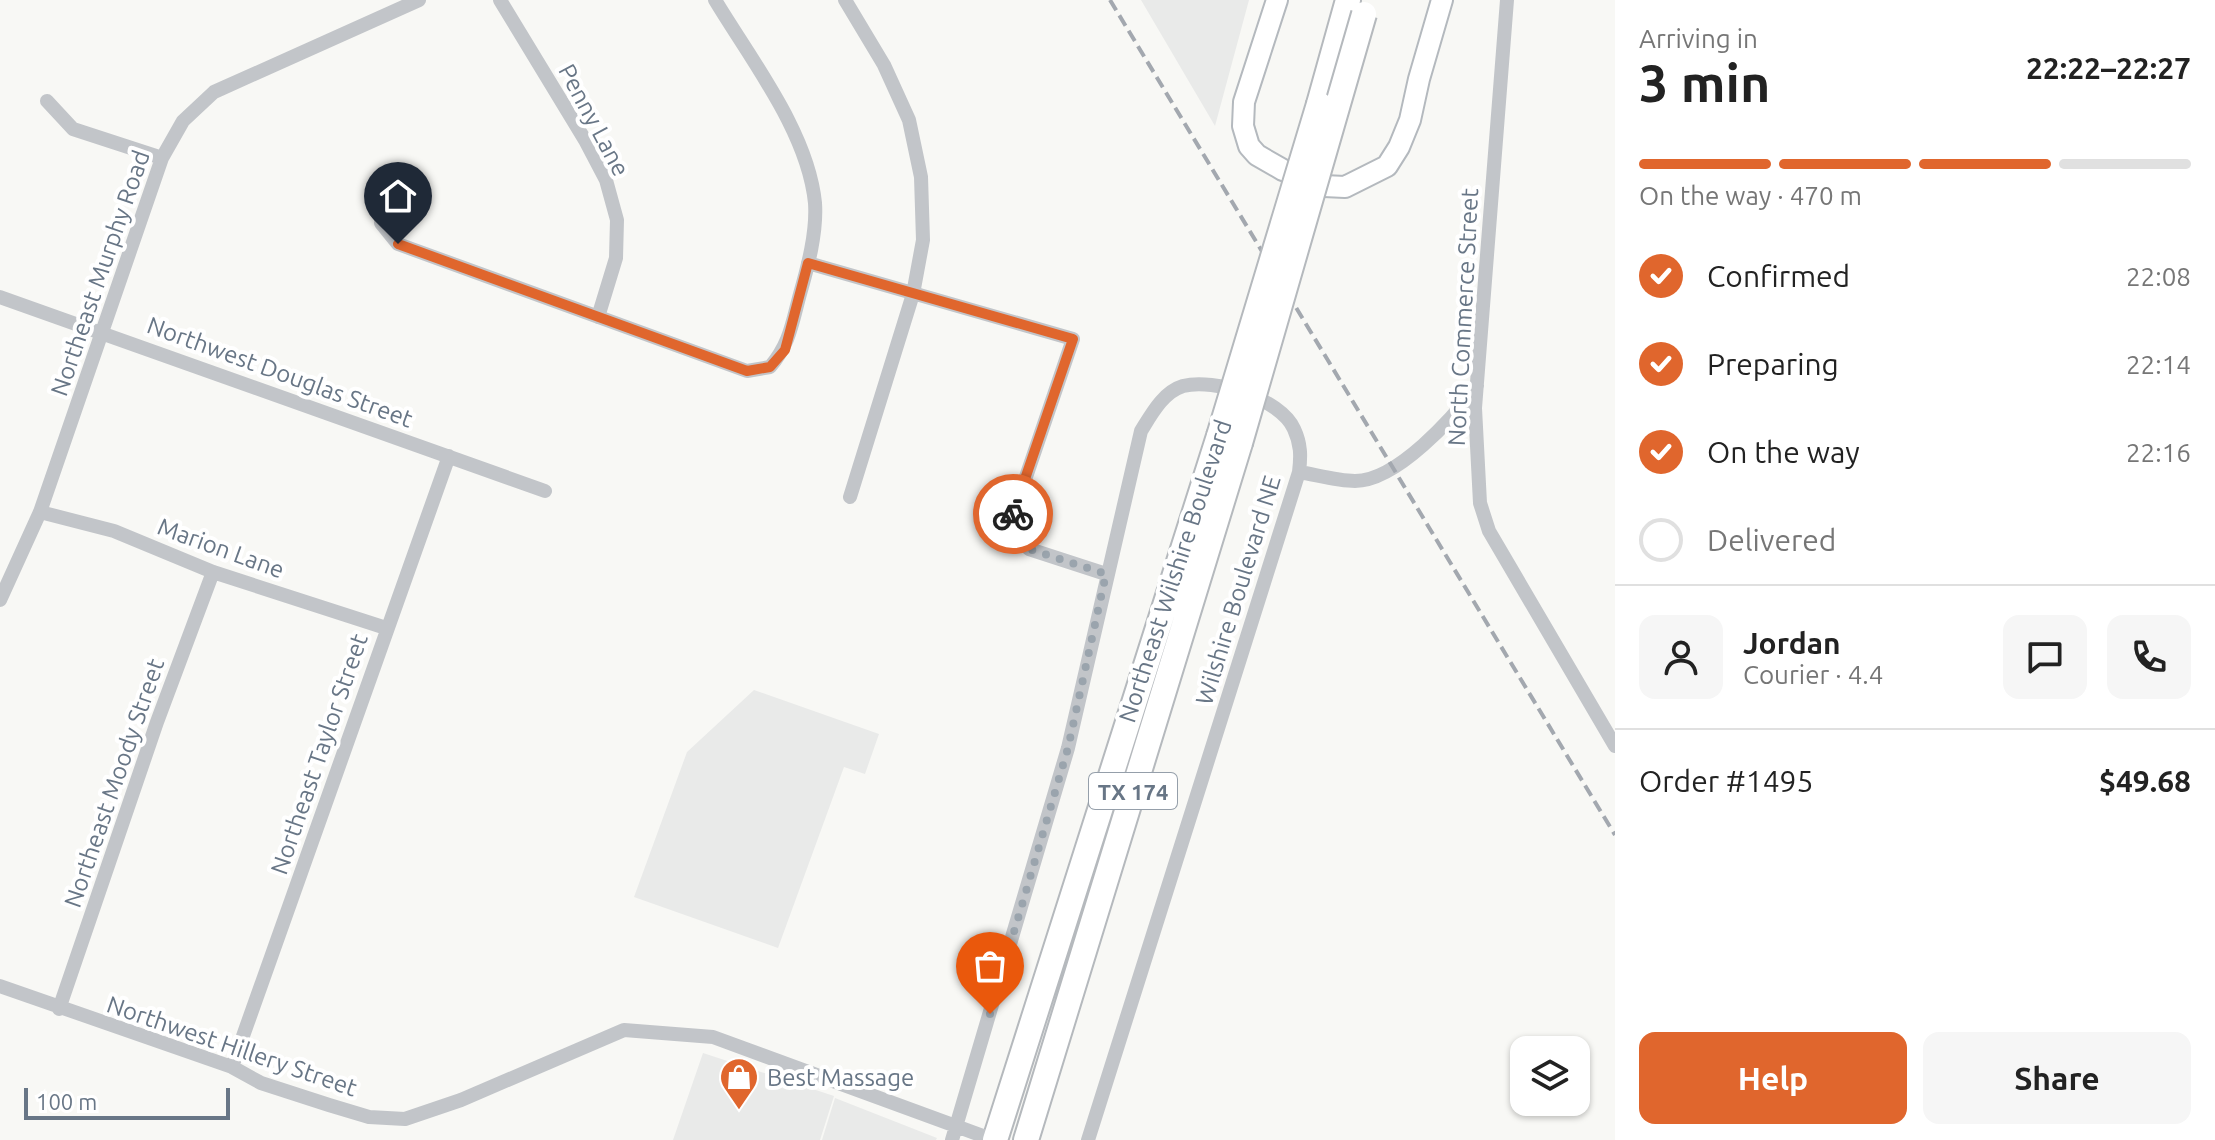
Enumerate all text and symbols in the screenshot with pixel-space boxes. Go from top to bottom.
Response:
text: Arriving in [1639,24,1758,53]
text: 22:22–22:27 [2026,51,2191,85]
text: 3 min [1639,54,1770,112]
street label: Penny Lane [553,59,635,181]
street label: Northeast Murphy Road [45,147,155,399]
pin [364,162,432,244]
icon: home [376,174,420,218]
text: On the way · 470 m [1639,181,1862,210]
street label: North Commerce Street [1443,187,1483,447]
icon: check [1639,254,1683,298]
text: Confirmed [1707,259,1850,293]
text: 22:08 [2126,262,2191,291]
street label: Northwest Douglas Street [144,311,417,433]
icon: check [1639,342,1683,386]
text: Preparing [1707,347,1839,381]
text: 22:14 [2126,350,2191,379]
street label: Northeast Wilshire Boulevard [1113,416,1237,726]
icon: check [1639,430,1683,474]
text: On the way [1707,435,1860,469]
text: 22:16 [2126,438,2191,467]
street label: Wilshire Boulevard NE [1190,472,1286,708]
courier [973,474,1053,554]
icon: bike [991,492,1035,536]
street label: Marion Lane [154,513,288,583]
text: Delivered [1707,523,1836,557]
button: person [1639,615,1723,699]
button: chat [2003,615,2087,699]
button: phone [2107,615,2191,699]
text: Jordan [1743,626,1841,660]
street label: Northeast Taylor Street [265,630,373,878]
street label: Northeast Moody Street [59,654,169,911]
text: Courier · 4.4 [1743,660,1883,689]
text: Order #1495 [1639,764,1813,798]
text: $49.68 [2099,764,2191,798]
road number: TX 174 [1089,773,1177,809]
pin [956,932,1024,1014]
icon: bag [968,944,1012,988]
street label: Northwest Hillery Street [103,990,361,1102]
button: Help [1639,1032,1907,1124]
button: Share [1923,1032,2191,1124]
map controls [1510,1036,1590,1116]
button: layers [1510,1036,1590,1116]
shop icon: Best Massage [718,1056,760,1111]
place label: Best Massage [767,1064,914,1091]
scale bar [24,1084,230,1120]
text: 100 m [36,1089,97,1114]

